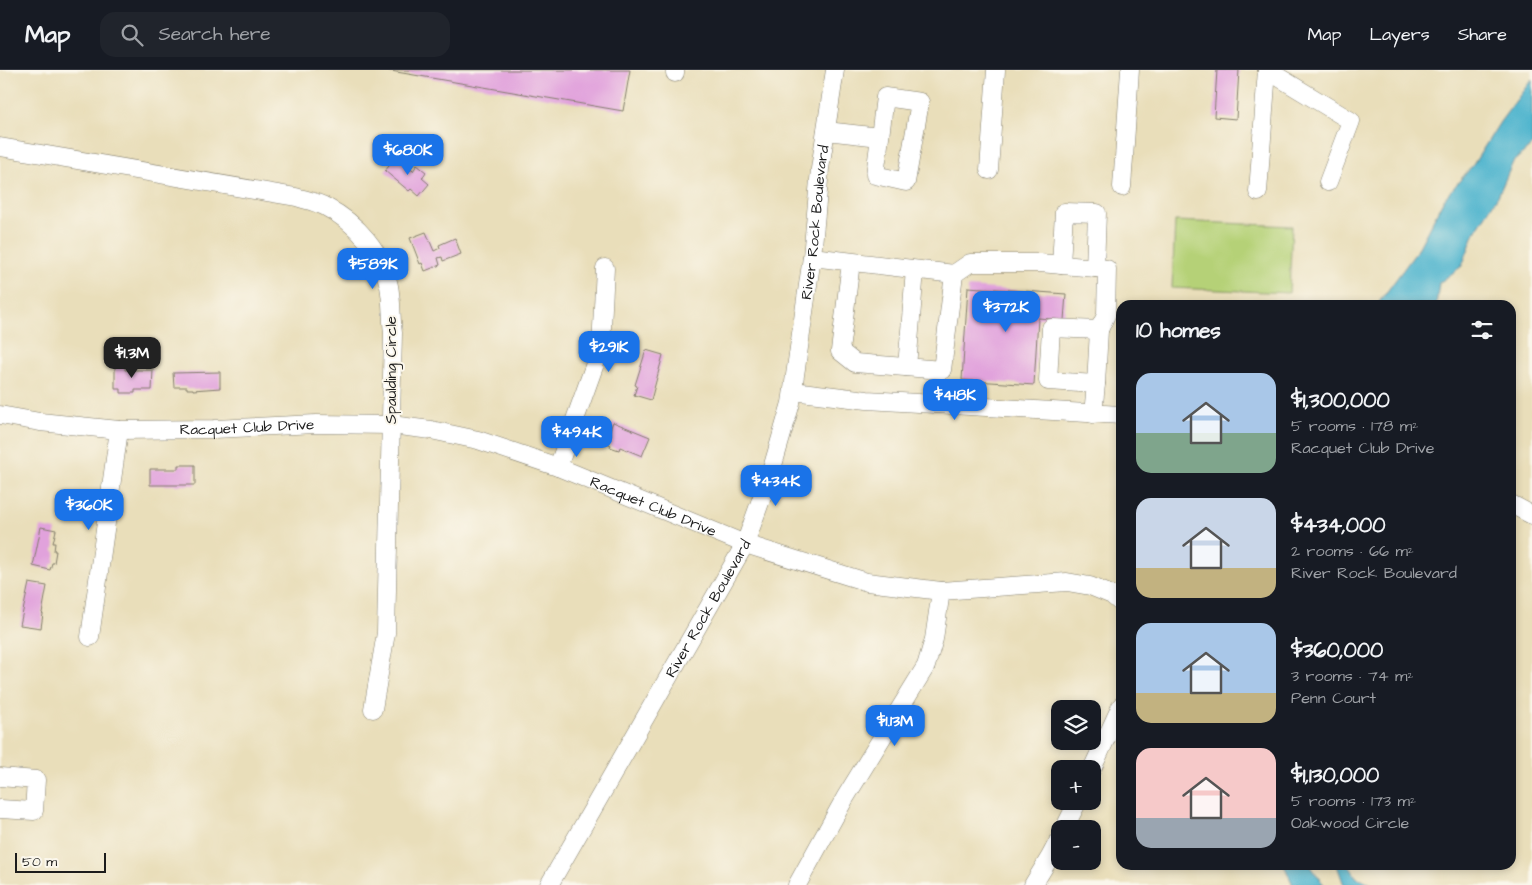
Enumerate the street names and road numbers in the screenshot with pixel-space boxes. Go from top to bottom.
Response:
street label: River Rock Boulevard [796,143,835,301]
street label: Spaulding Circle [381,316,403,424]
street label: Racquet Club Drive [180,414,315,440]
street label: Racquet Club Drive [587,471,719,542]
street label: River Rock Boulevard [661,536,756,681]

